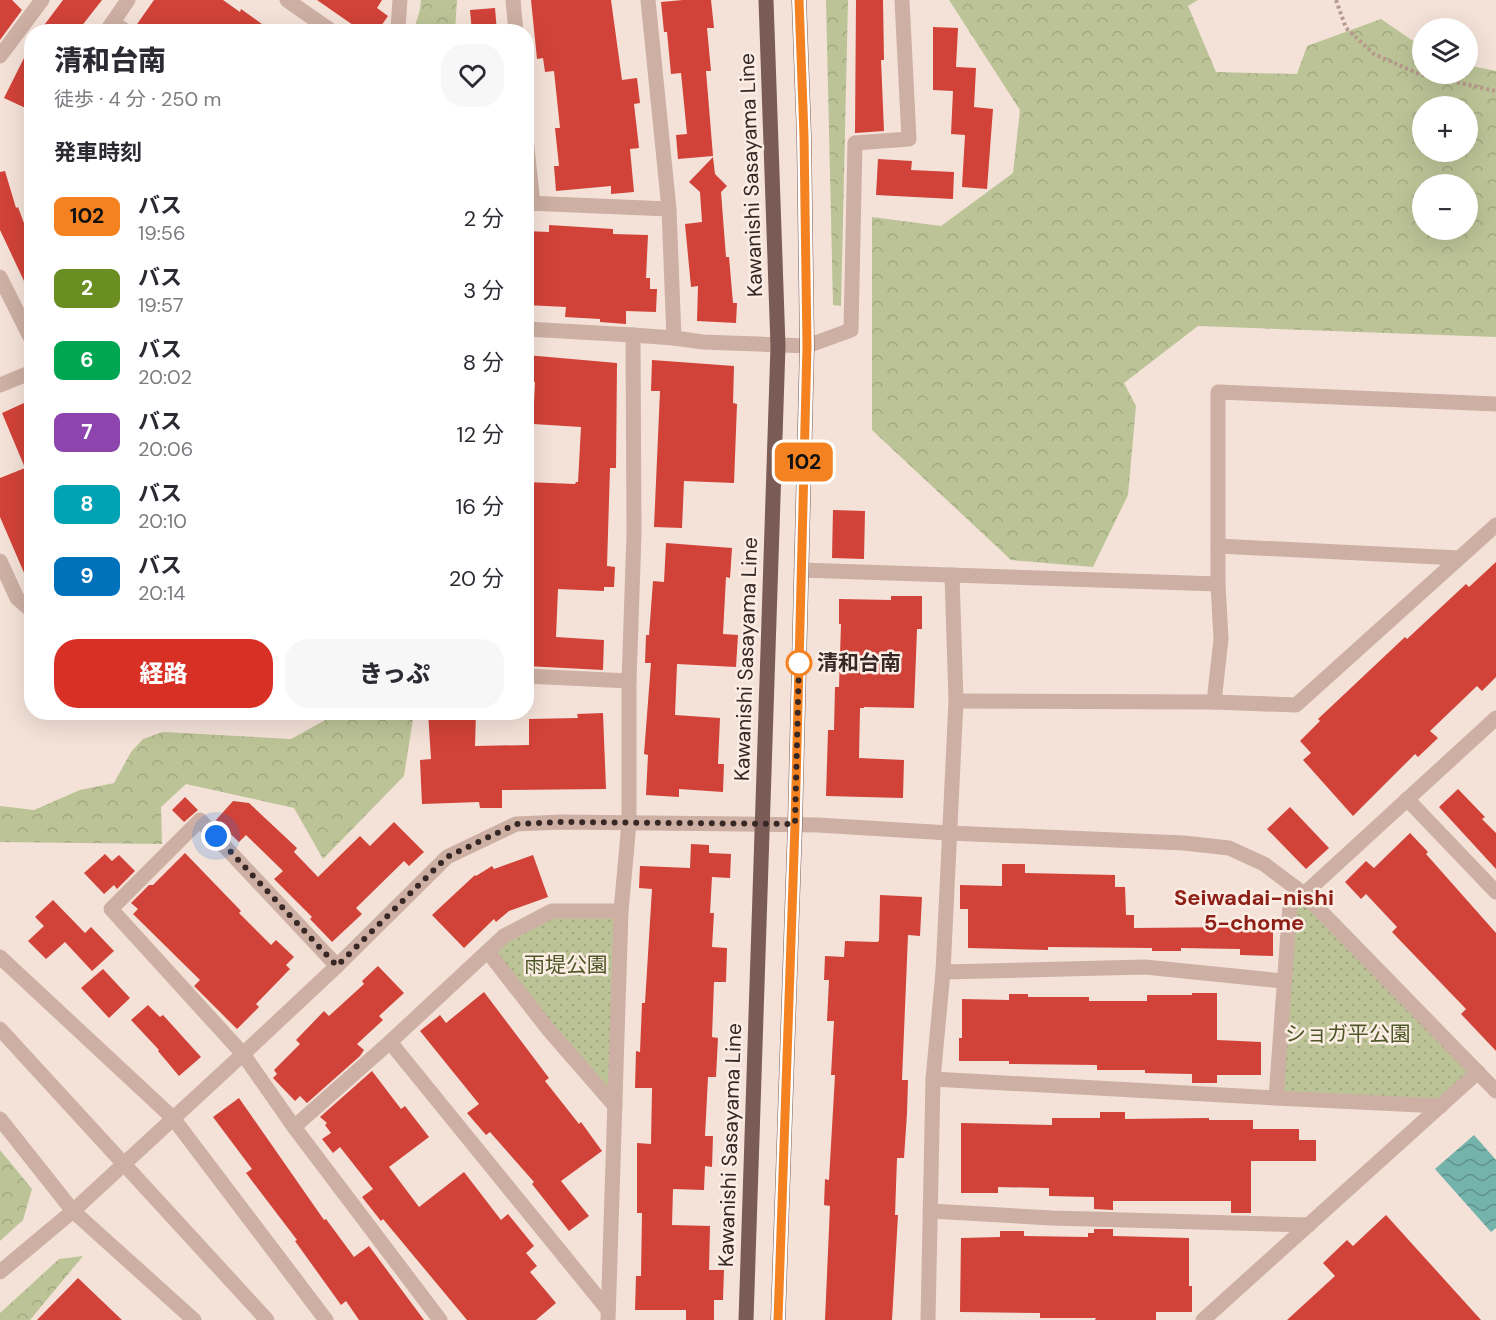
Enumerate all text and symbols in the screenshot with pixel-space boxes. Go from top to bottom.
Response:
map controls [1412,18,1478,240]
button: layers [1412,18,1478,84]
text: 清和台南 [54,42,166,79]
button: heart [441,44,504,107]
street label: Kawanishi Sasayama Line [733,53,769,297]
text: 徒歩 · 4 分 · 250 m [54,86,221,112]
button: + [1412,96,1478,162]
text: 発車時刻 [54,138,142,167]
button: − [1412,174,1478,240]
text: バス [138,191,182,220]
text: 102 [70,202,104,230]
text: 2 分 [463,204,504,233]
text: 19:56 [138,220,186,246]
text: バス [138,263,182,292]
text: 2 [81,274,93,302]
text: 3 分 [463,276,504,305]
text: 19:57 [138,292,183,318]
text: バス [138,335,182,364]
text: 6 [80,346,94,374]
text: 8 分 [463,348,504,377]
text: 20:02 [138,364,192,390]
text: バス [138,407,182,436]
text: 7 [81,418,93,446]
text: 12 分 [457,420,504,449]
text: 20:06 [138,436,193,462]
line badge: 102 [770,442,838,482]
text: 102 [787,448,821,476]
text: バス [138,479,182,508]
text: 8 [80,490,94,518]
text: 16 分 [455,492,504,521]
text: 20:10 [138,508,187,534]
street label: Kawanishi Sasayama Line [728,537,764,781]
text: バス [138,551,182,580]
text: 9 [80,562,94,590]
text: 20 分 [449,564,504,593]
text: 20:14 [138,580,185,606]
button: 経路 [54,639,273,708]
button: きっぷ [285,639,504,708]
place label: 清和台南 [817,649,901,677]
marker: 清和台南 [786,650,812,676]
your location [201,821,231,851]
district label: Seiwadai-nishi 5-chome [1174,883,1334,937]
park label: 雨堤公園 [524,951,608,979]
park label: ショガ平公園 [1285,1020,1411,1048]
street label: Kawanishi Sasayama Line [712,1023,748,1267]

